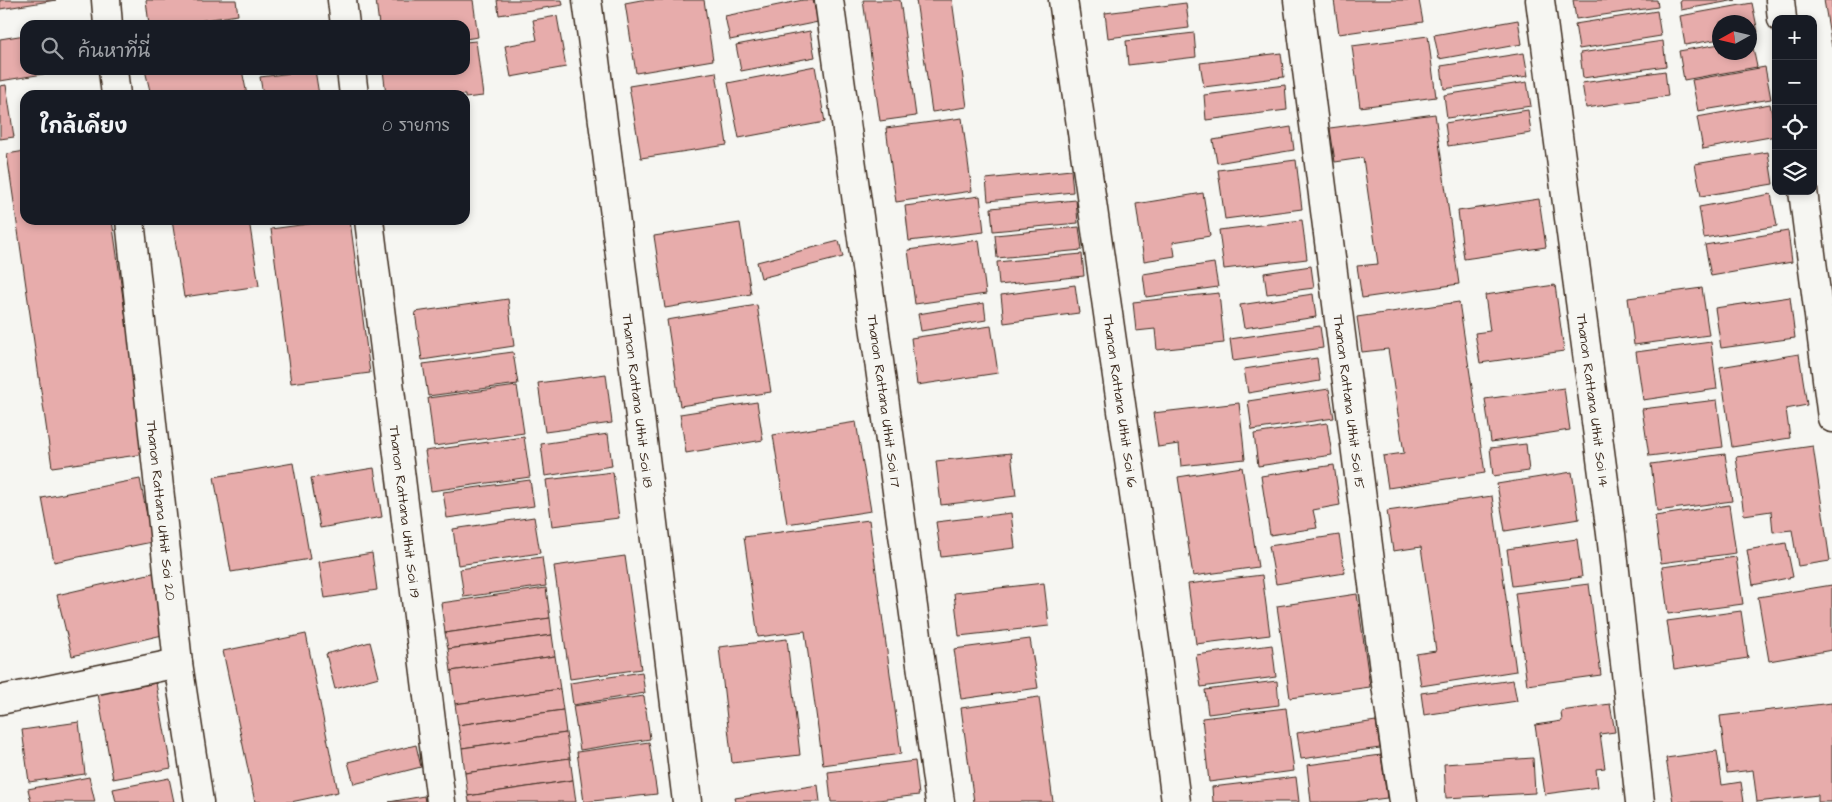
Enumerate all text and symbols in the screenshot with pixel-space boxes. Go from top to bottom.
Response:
north arrow [1712,15,1757,60]
map controls [1772,15,1817,195]
button: + [1772,15,1817,60]
search box [20,20,470,75]
icon: search [38,34,66,62]
text: ค้นหาที่นี่ [78,38,150,65]
button: − [1772,60,1817,105]
button: locate [1772,105,1817,150]
text: ใกล้เคียง [40,112,127,141]
text: 0 รายการ [382,115,450,137]
button: layers [1772,150,1817,195]
street label: Thanon Rattana Uthit Soi 14 [1571,312,1614,489]
street label: Thanon Rattana Uthit Soi 18 [616,313,658,489]
street label: Thanon Rattana Uthit Soi 16 [1097,313,1142,489]
street label: Thanon Rattana Uthit Soi 15 [1327,313,1370,490]
street label: Thanon Rattana Uthit Soi 17 [862,314,905,489]
street label: Thanon Rattana Uthit Soi 20 [141,419,180,602]
street label: Thanon Rattana Uthit Soi 19 [384,424,425,599]

